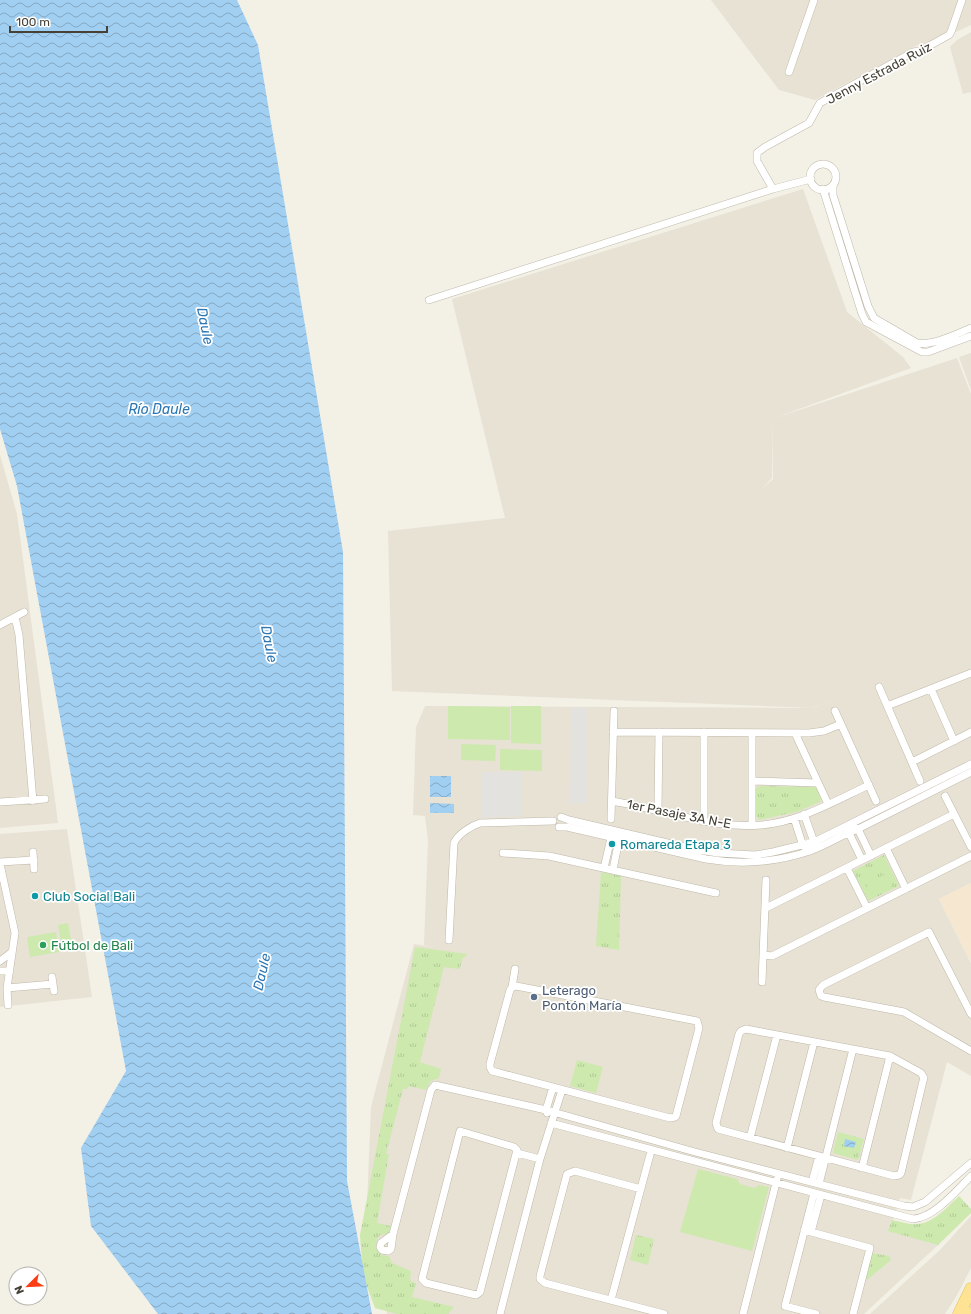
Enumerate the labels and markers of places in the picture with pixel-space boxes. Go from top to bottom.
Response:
place label: Romareda Etapa 3 [620,837,731,852]
marker: Romareda Etapa 3 [607,839,617,849]
place label: Club Social Bali [43,889,135,904]
marker: Club Social Bali [30,891,40,901]
place label: Fútbol de Bali [51,938,133,953]
marker: Fútbol de Bali [38,940,48,950]
place label: Leterago Pontón María [542,983,622,1013]
marker: Leterago Pontón María [529,992,539,1002]

